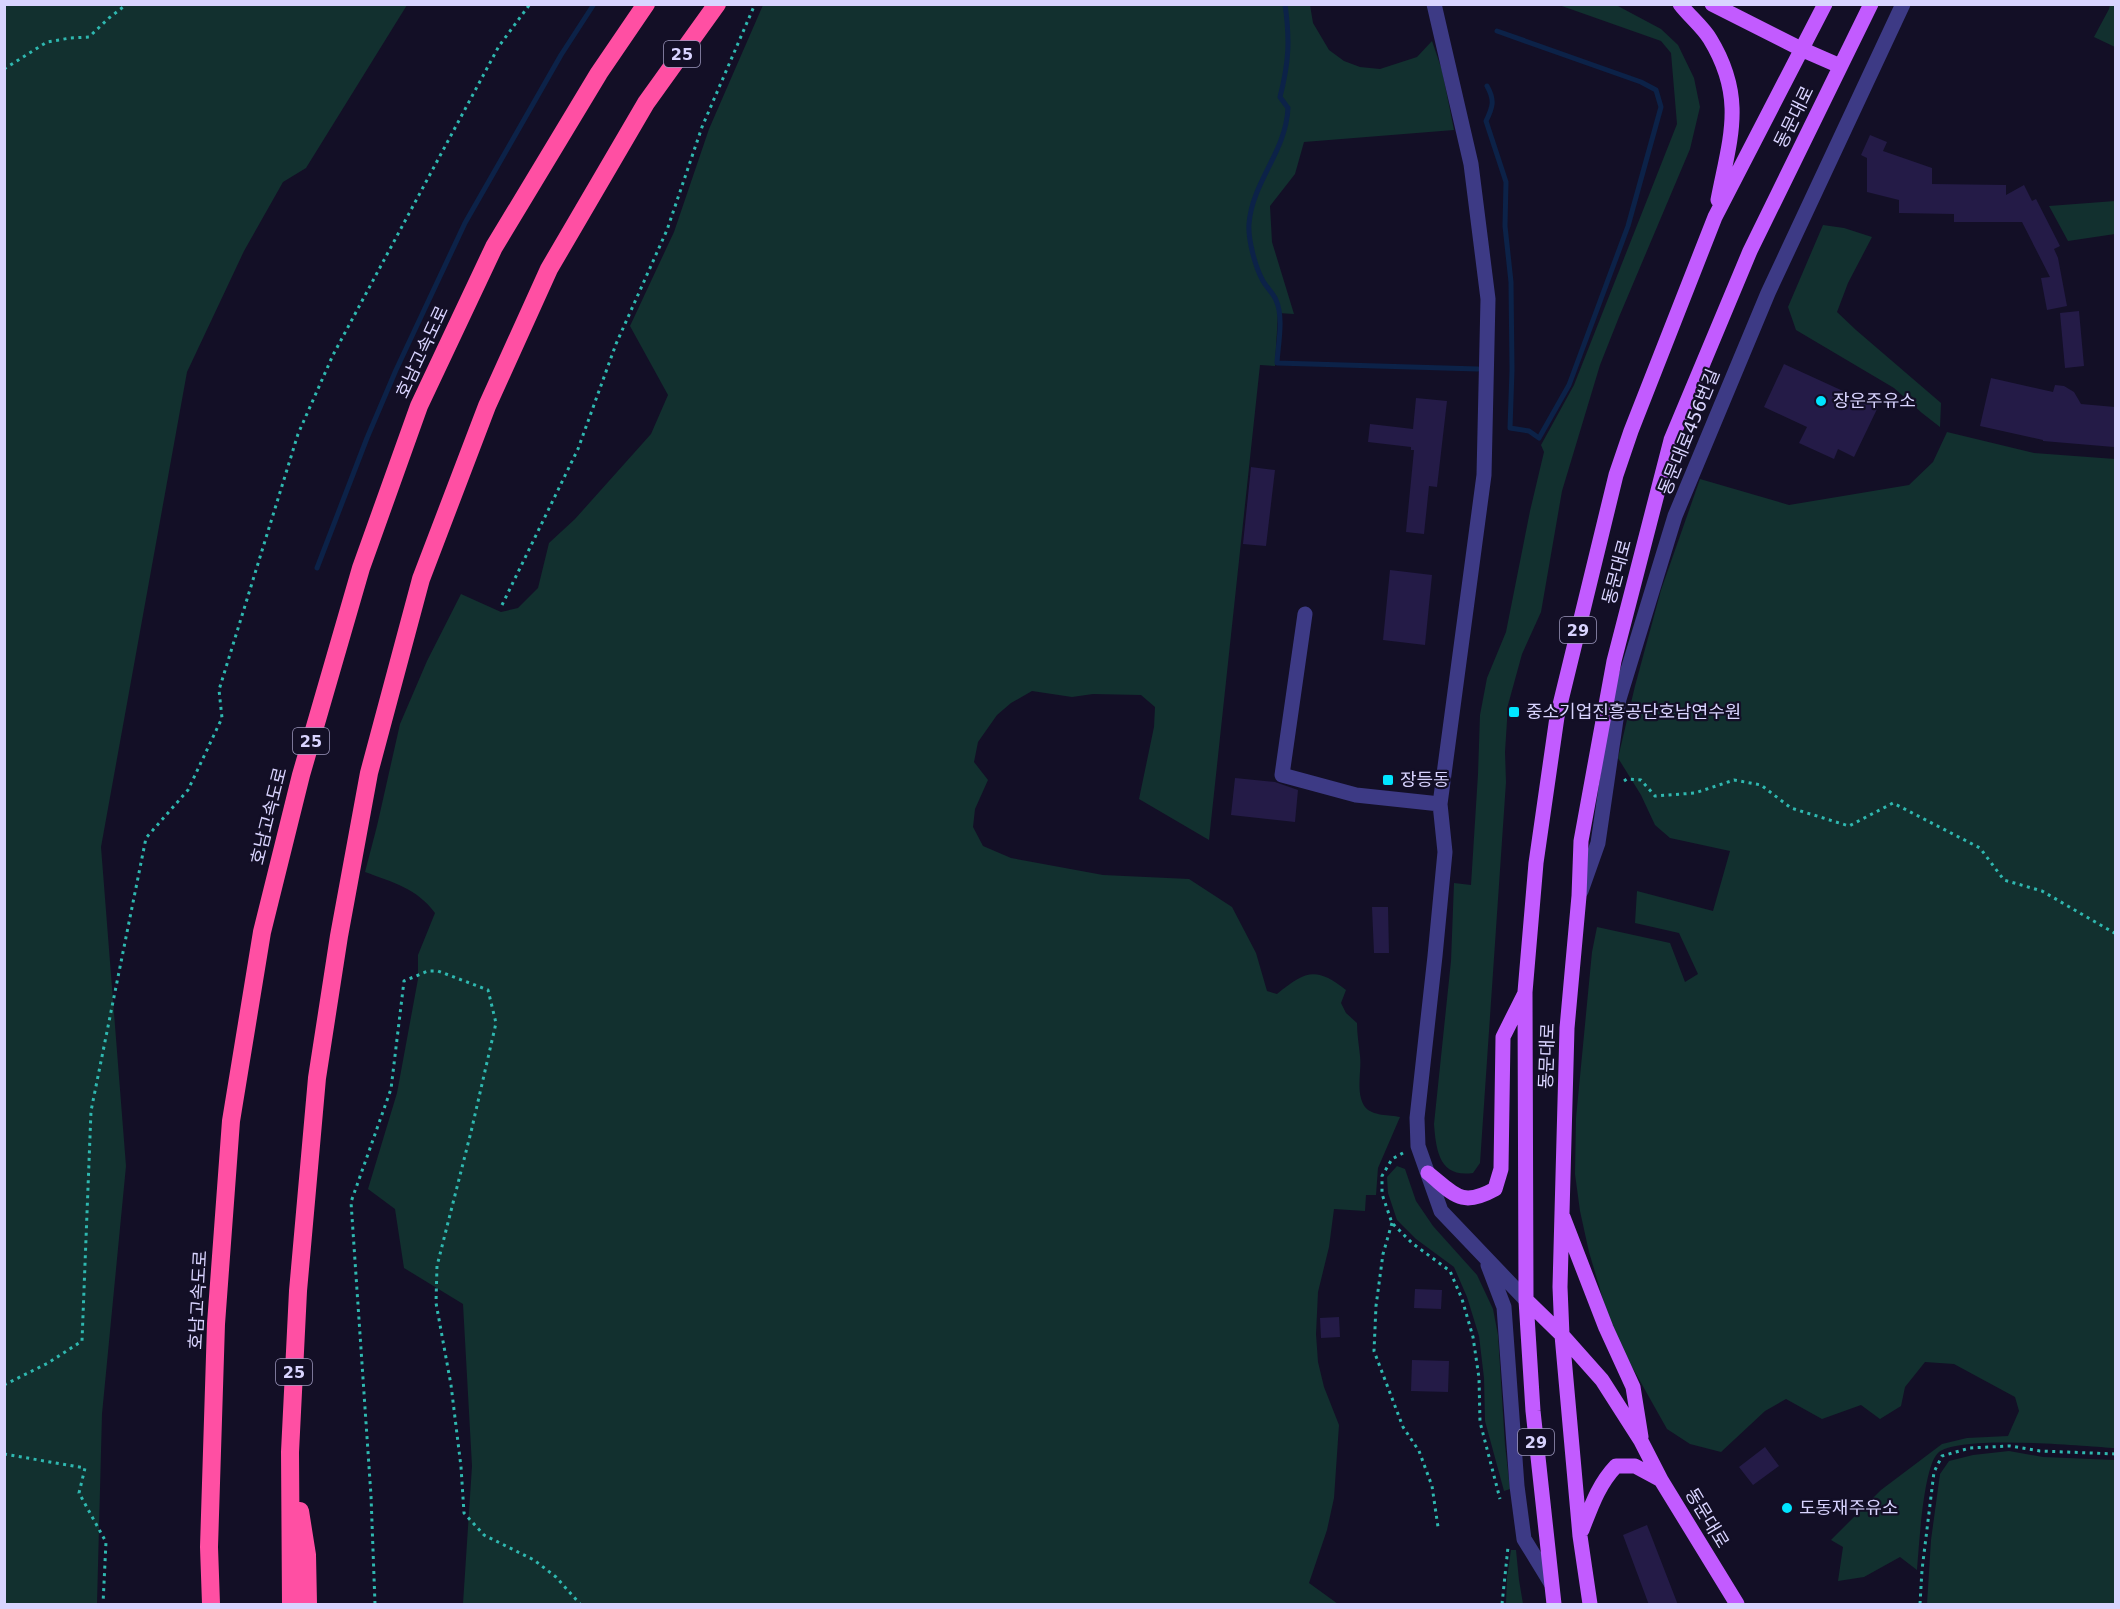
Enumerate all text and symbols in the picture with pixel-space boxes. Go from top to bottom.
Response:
road number: 25 [664,41,700,67]
street label: 동문대로 [1770,82,1818,151]
street label: 호남고속도로 [391,302,452,401]
street label: 동문대로456번길 [1654,366,1723,498]
place label: 장운주유소 [1833,390,1916,411]
marker: 장운주유소 [1814,394,1828,408]
street label: 동문대로 [1598,537,1635,607]
road number: 29 [1560,617,1596,643]
place label: 중소기업진흥공단호남연수원 [1526,701,1741,722]
marker: 중소기업진흥공단호남연수원 [1507,705,1521,719]
road number: 25 [293,728,329,754]
street label: 호남고속도로 [246,765,291,867]
place label: 장등동 [1400,769,1450,790]
marker: 장등동 [1381,773,1395,787]
street label: 동문대로 [1535,1023,1558,1089]
street label: 호남고속도로 [184,1250,211,1350]
road number: 25 [276,1359,312,1385]
road number: 29 [1518,1429,1554,1455]
street label: 동문대로 [1681,1484,1733,1552]
place label: 도동재주유소 [1799,1497,1898,1518]
marker: 도동재주유소 [1780,1501,1794,1515]

